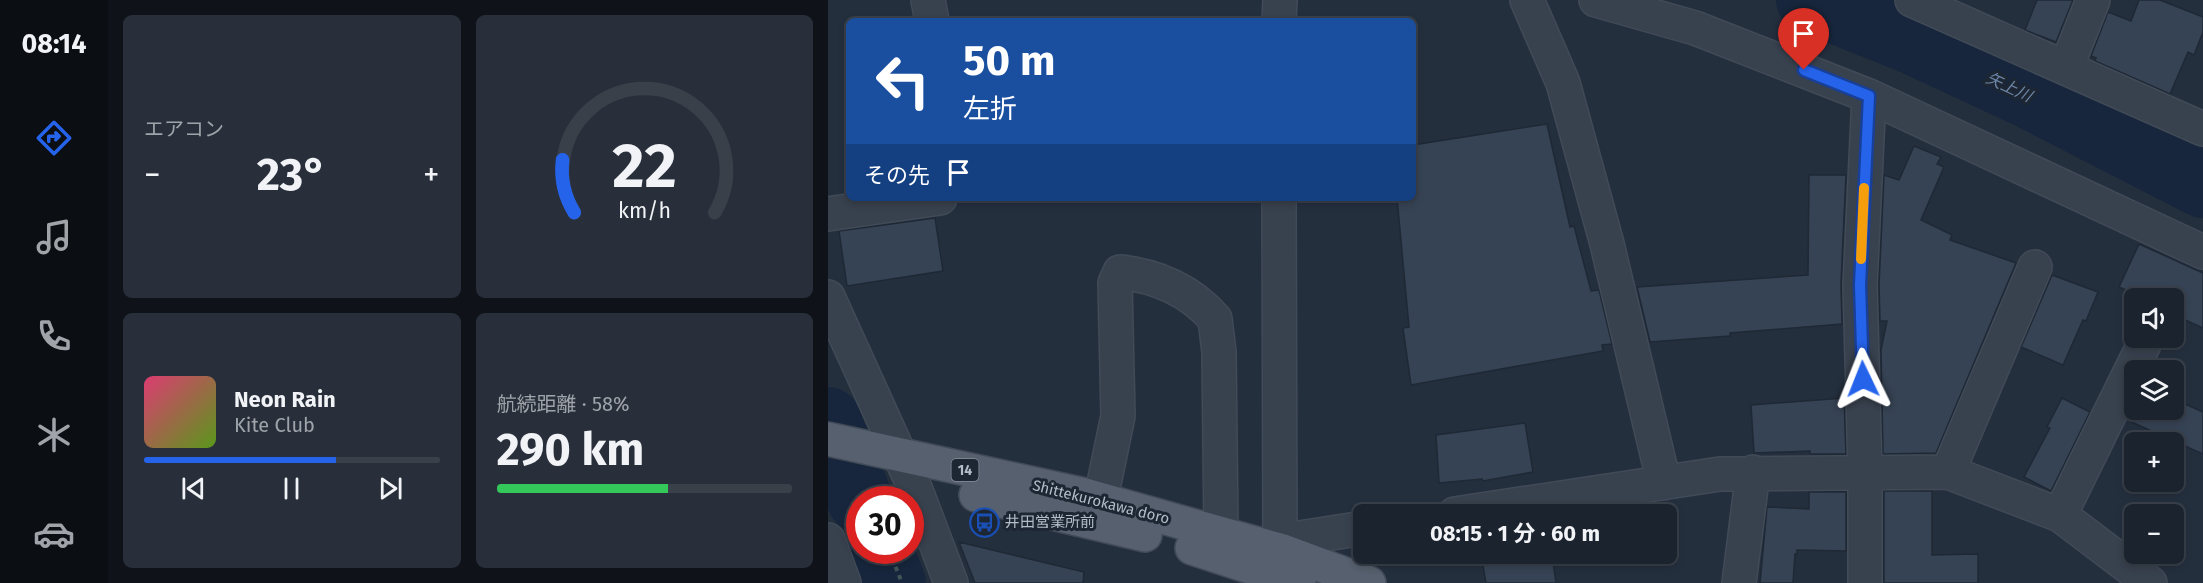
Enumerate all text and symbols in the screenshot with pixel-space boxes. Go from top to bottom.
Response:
pin [1778,8,1829,70]
icon: arrive [1787,17,1820,50]
text: 08:14 [22,28,86,60]
text: 50 m [963,36,1056,86]
icon: left [864,42,942,120]
water label: 矢上川 [1983,68,2037,107]
text: 左折 [963,93,1017,125]
icon: directions [33,117,75,159]
text: エアコン [144,117,224,141]
text: 22 [612,129,677,204]
text: 23° [257,148,327,202]
text: − [144,155,161,195]
text: + [423,155,439,195]
icon: arrive [942,156,975,189]
text: その先 [864,162,930,189]
text: km/h [618,199,671,225]
icon: music [33,216,75,258]
map controls [2124,288,2184,564]
button: sound [2124,288,2184,348]
icon: phone [33,315,75,357]
position arrow [1831,347,1895,411]
button: layers [2124,360,2184,420]
text: Neon Rain [234,386,336,413]
text: 航続距離 · 58% [497,392,629,416]
text: Kite Club [234,413,315,437]
icon: climate [33,414,75,456]
text: 290 km [497,423,644,477]
button: + [2124,432,2184,492]
road number: 14 [952,459,978,481]
icon: previous [177,472,210,505]
icon: pause [275,472,308,505]
icon: next [374,472,407,505]
street label: Shittekurokawa doro [1031,476,1171,528]
speed limit sign: 30 [846,486,924,564]
button: − [2124,504,2184,564]
bus stop icon: 井田営業所前 [968,506,1000,538]
icon: car [33,513,75,555]
place label: 井田営業所前 [1005,513,1095,531]
text: 08:15 · 1 分 · 60 m [1430,520,1600,547]

